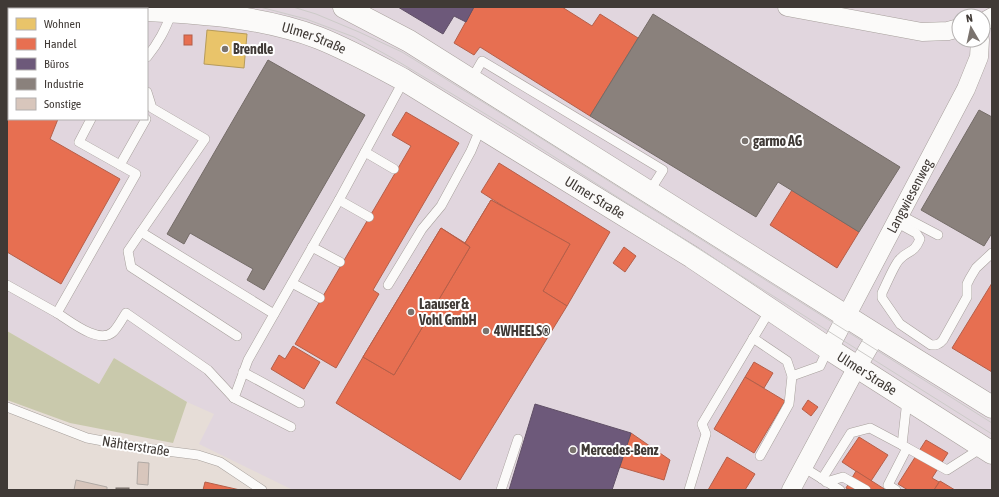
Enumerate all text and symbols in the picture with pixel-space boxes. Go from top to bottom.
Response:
legend [8,8,148,120]
north arrow [951,8,991,48]
text: N [965,12,974,25]
text: Wohnen [44,17,81,31]
street label: Ulmer Straße [280,19,349,57]
text: Handel [44,37,78,51]
place label: Brendle [233,41,273,57]
marker: Brendle [220,44,230,54]
text: Büros [44,57,69,71]
text: Industrie [44,77,84,91]
text: Sonstige [44,97,81,111]
place label: garmo AG [753,133,803,149]
marker: garmo AG [740,136,750,146]
street label: Langwiesenweg [884,156,936,236]
street label: Ulmer Straße [562,173,628,222]
place label: Laauser & Vohl GmbH [418,296,477,328]
marker: Laauser & Vohl GmbH [406,307,416,317]
place label: 4WHEELS® [493,323,550,339]
marker: 4WHEELS® [481,326,491,336]
street label: Ulmer Straße [834,348,900,398]
street label: Nähterstraße [101,433,171,459]
place label: Mercedes-Benz [581,442,659,458]
marker: Mercedes-Benz [568,445,578,455]

